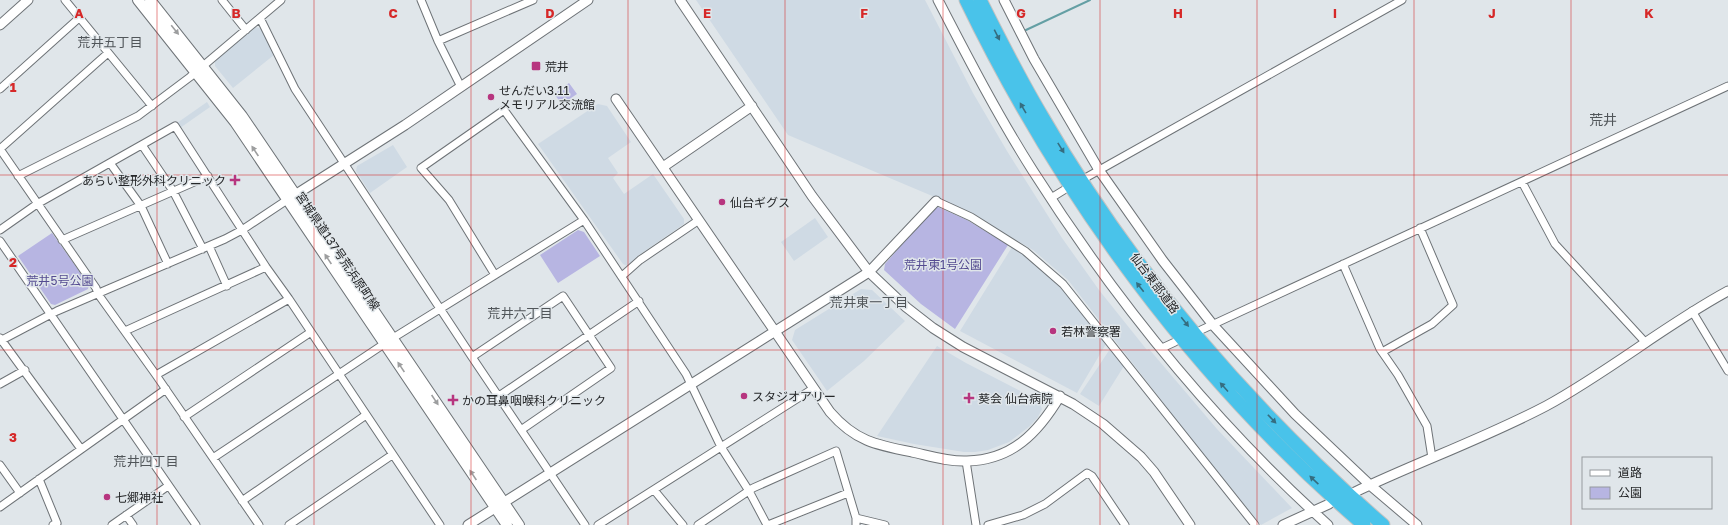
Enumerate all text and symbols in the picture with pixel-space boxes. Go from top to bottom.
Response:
text: A [74,5,84,21]
text: B [231,5,241,21]
text: C [388,5,398,21]
text: D [545,5,555,21]
text: E [703,5,711,21]
text: F [860,5,868,21]
text: G [1016,5,1026,21]
text: H [1173,5,1183,21]
text: I [1333,5,1337,21]
text: J [1488,5,1496,21]
text: K [1644,5,1654,21]
one-way arrow [170,25,179,36]
one-way arrow [994,29,1001,41]
district label: 荒井五丁目 [77,34,143,50]
place label: 荒井 [545,59,569,74]
marker: 荒井 [530,60,542,72]
text: 1 [10,79,17,95]
place label: せんだい3.11 メモリアル交流館 [499,83,595,112]
marker: せんだい3.11 メモリアル交流館 [486,92,496,102]
one-way arrow [1019,102,1026,114]
district label: 荒井 [1589,111,1617,128]
one-way arrow [1057,143,1065,153]
one-way arrow [251,146,259,156]
place label: あらい整形外科クリニック [82,173,226,188]
marker: あらい整形外科クリニック [229,174,241,186]
street label: 宮城県道137号荒浜原町線 [293,189,383,313]
place label: 仙台ギグス [730,195,790,210]
marker: 仙台ギグス [717,197,727,207]
street label: 仙台東部道路 [1127,250,1183,316]
one-way arrow [324,253,331,265]
text: 2 [9,254,17,270]
park label: 荒井東1号公園 [904,257,982,272]
park label: 荒井5号公園 [27,273,93,288]
one-way arrow [1136,281,1145,292]
district label: 荒井東一丁目 [830,294,908,310]
district label: 荒井六丁目 [487,305,553,321]
one-way arrow [1181,317,1190,328]
place label: 若林警察署 [1061,324,1121,339]
marker: 若林警察署 [1048,326,1058,336]
one-way arrow [397,361,404,372]
one-way arrow [1219,382,1228,392]
place label: スタジオアリー [752,389,836,404]
marker: スタジオアリー [739,391,749,401]
place label: 葵会 仙台病院 [978,391,1053,406]
marker: 葵会 仙台病院 [963,392,975,404]
place label: かの耳鼻咽喉科クリニック [462,393,606,408]
marker: かの耳鼻咽喉科クリニック [447,394,459,406]
one-way arrow [431,395,439,405]
one-way arrow [1267,414,1277,424]
text: 3 [9,429,17,445]
district label: 荒井四丁目 [113,453,179,469]
legend [1582,457,1712,509]
text: 道路 [1618,465,1642,480]
one-way arrow [469,469,477,480]
one-way arrow [1309,475,1319,485]
text: 公園 [1618,485,1642,500]
place label: 七郷神社 [115,490,163,505]
marker: 七郷神社 [102,492,112,502]

